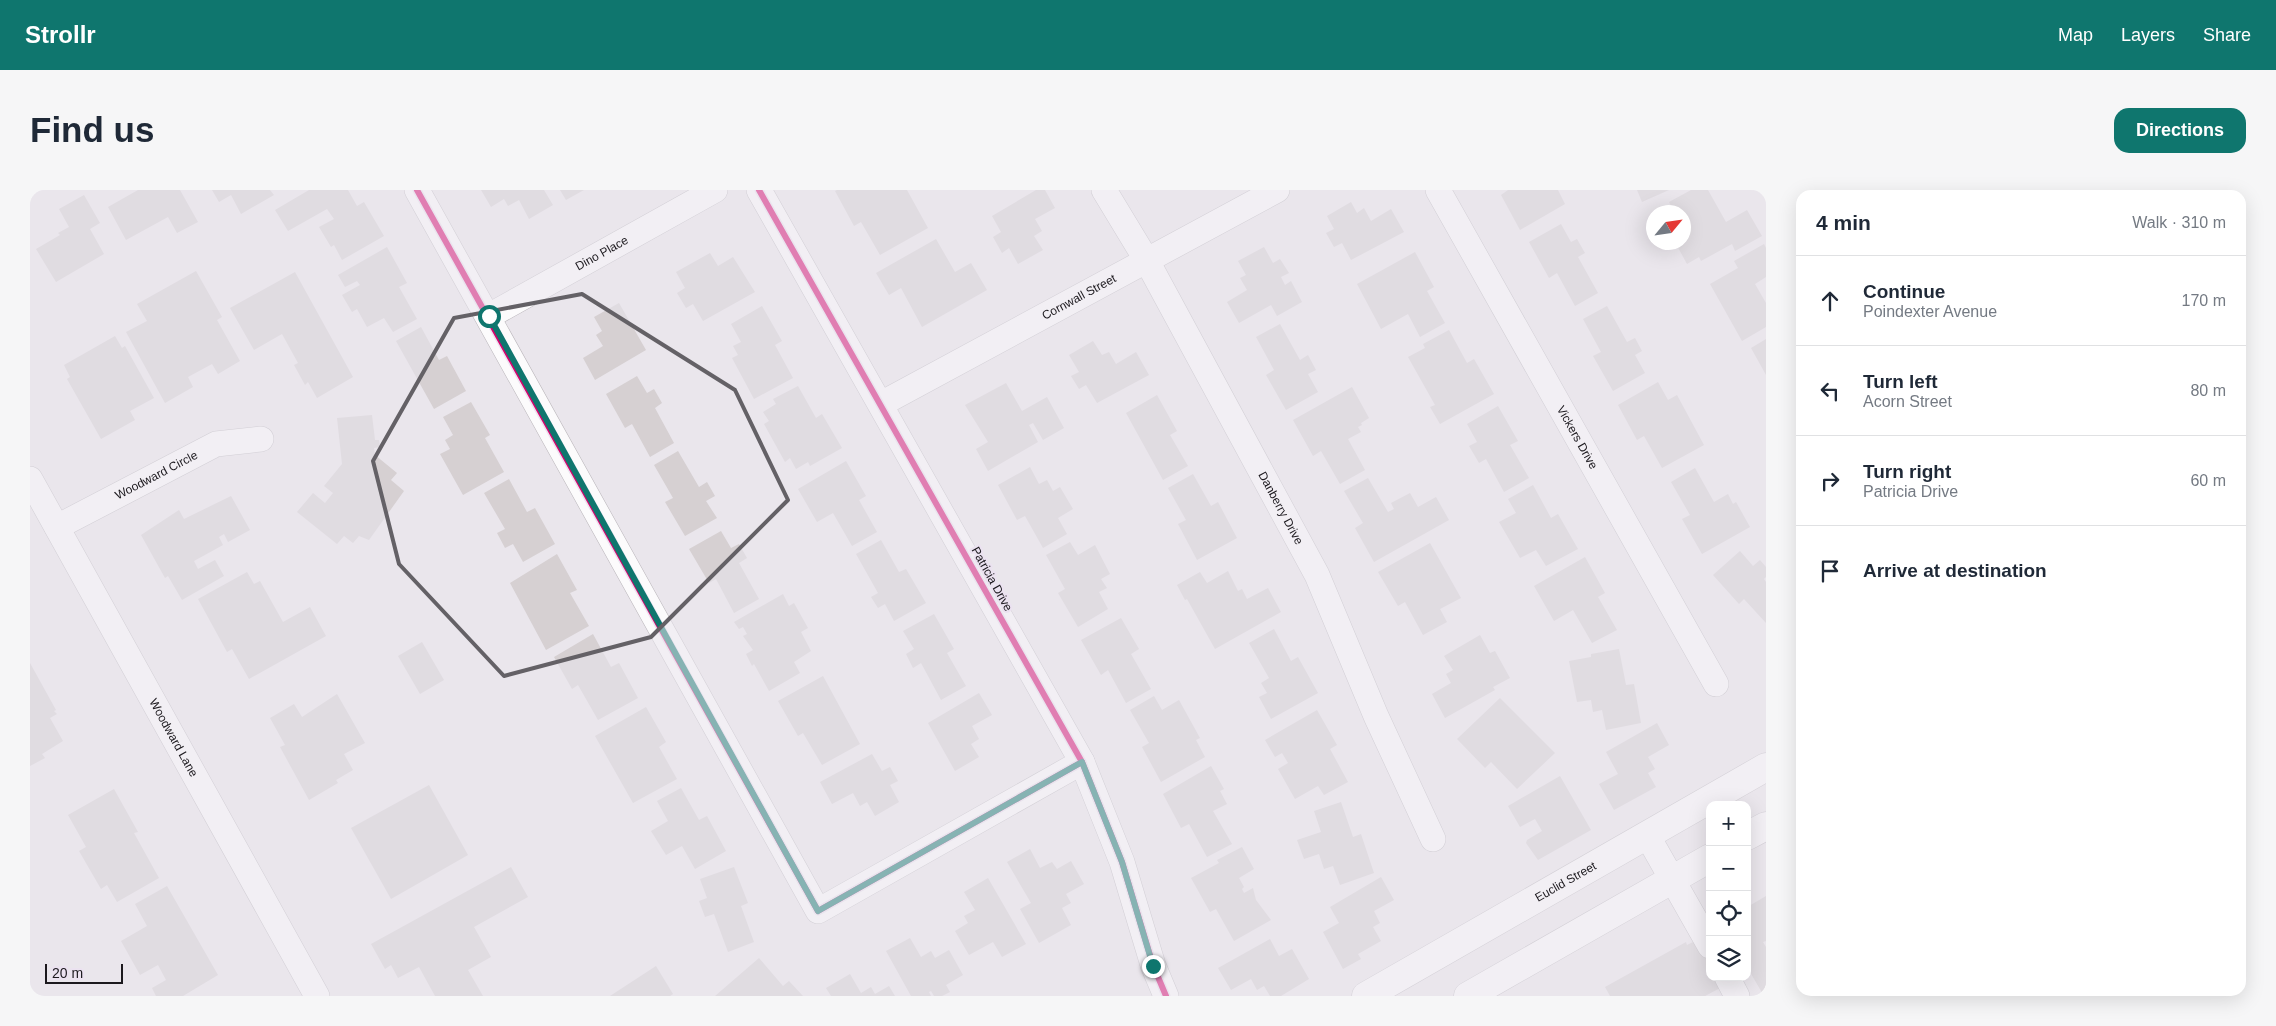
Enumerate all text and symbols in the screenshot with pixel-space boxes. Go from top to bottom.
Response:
text: Strollr [25,21,96,48]
text: Map [2058,25,2093,45]
text: Layers [2121,25,2175,45]
text: Share [2203,25,2251,45]
button: Directions [2114,108,2246,153]
text: Find us [30,110,154,149]
north arrow [1646,205,1691,250]
text: 4 min [1816,211,1871,234]
text: Walk · 310 m [2132,214,2226,231]
street label: Dino Place [573,233,631,273]
street label: Cornwall Street [1039,271,1119,323]
text: Continue [1863,281,1945,302]
icon: ahead [1816,287,1844,315]
text: 170 m [2182,292,2226,309]
text: Poindexter Avenue [1863,303,1997,320]
route start [478,305,501,328]
text: Turn left [1863,371,1938,392]
icon: left [1816,377,1844,405]
text: 80 m [2190,382,2226,399]
text: Acorn Street [1863,393,1952,410]
street label: Vickers Drive [1554,403,1601,472]
street label: Woodward Circle [113,448,200,502]
text: Turn right [1863,461,1951,482]
icon: right [1816,467,1844,495]
street label: Danberry Drive [1255,469,1306,547]
text: 60 m [2190,472,2226,489]
text: Patricia Drive [1863,483,1958,500]
street label: Patricia Drive [969,544,1016,614]
icon: arrive [1816,557,1844,585]
text: Arrive at destination [1863,560,2047,581]
street label: Woodward Lane [146,696,201,780]
map controls [1706,801,1751,981]
button: + [1706,801,1751,846]
button: − [1706,846,1751,891]
street label: Euclid Street [1533,858,1599,905]
button: locate [1706,891,1751,936]
button: layers [1706,936,1751,981]
route end [1142,955,1165,978]
scale bar [45,961,122,984]
text: 20 m [52,965,83,981]

